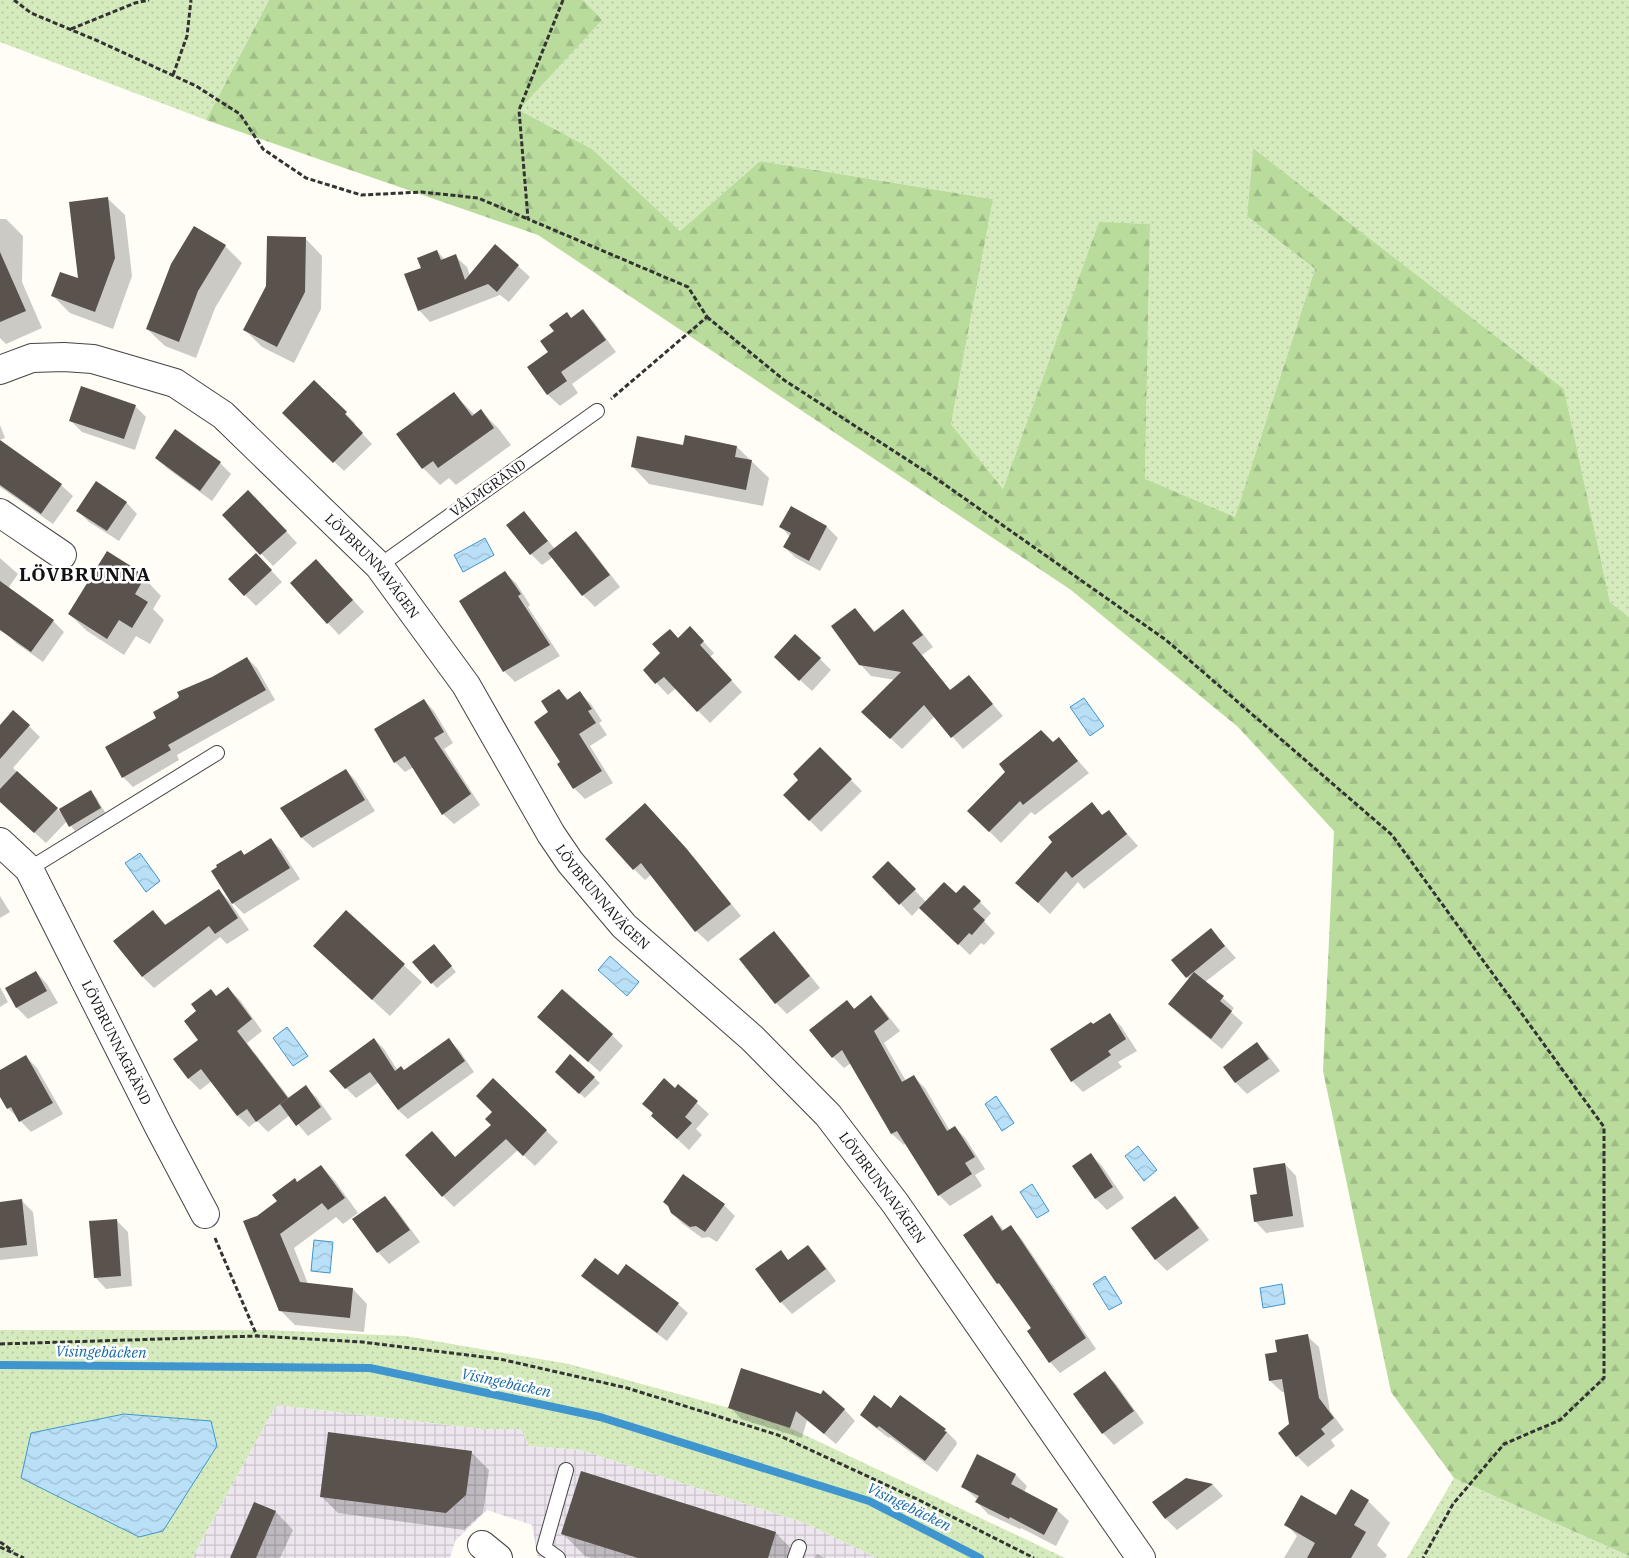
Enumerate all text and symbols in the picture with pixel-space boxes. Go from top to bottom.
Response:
street label: VÅLMGRÄND [446,454,530,521]
street label: LÖVBRUNNAVÄGEN [321,510,423,622]
district label: LÖVBRUNNA [19,562,151,586]
street label: LÖVBRUNNAVÄGEN [552,841,654,953]
street label: LÖVBRUNNAGRÄND [78,977,155,1108]
street label: LÖVBRUNNAVÄGEN [835,1128,929,1247]
water label: Visingebäcken [55,1341,147,1362]
water label: Visingebäcken [460,1364,553,1401]
water label: Visingebäcken [864,1478,955,1535]

